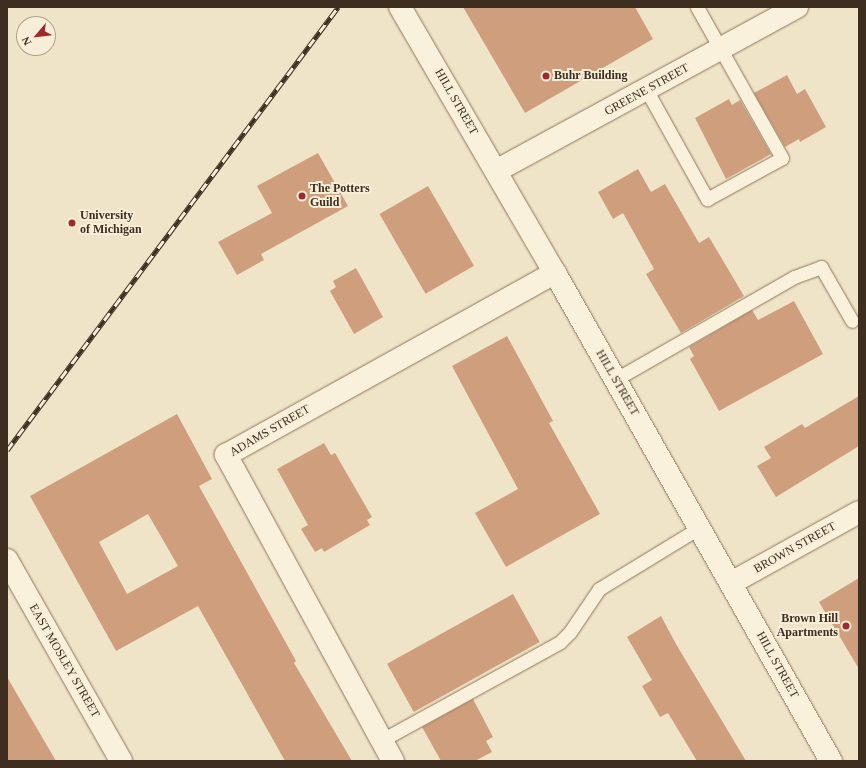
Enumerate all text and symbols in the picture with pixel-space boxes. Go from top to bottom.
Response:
north arrow [16,16,56,56]
text: N [19,35,33,47]
street label: GREENE STREET [602,61,692,119]
street label: HILL STREET [431,66,481,138]
place label: Buhr Building [554,69,628,83]
marker: Buhr Building [541,71,551,81]
place label: The Potters Guild [310,182,370,210]
marker: The Potters Guild [297,191,307,201]
place label: University of Michigan [80,209,142,237]
marker: University of Michigan [67,218,77,228]
street label: HILL STREET [592,347,642,419]
street label: ADAMS STREET [227,402,313,460]
street label: BROWN STREET [751,519,839,577]
street label: EAST MOSLEY STREET [25,601,103,721]
place label: Brown Hill Apartments [777,612,838,640]
marker: Brown Hill Apartments [841,621,851,631]
street label: HILL STREET [753,629,801,701]

